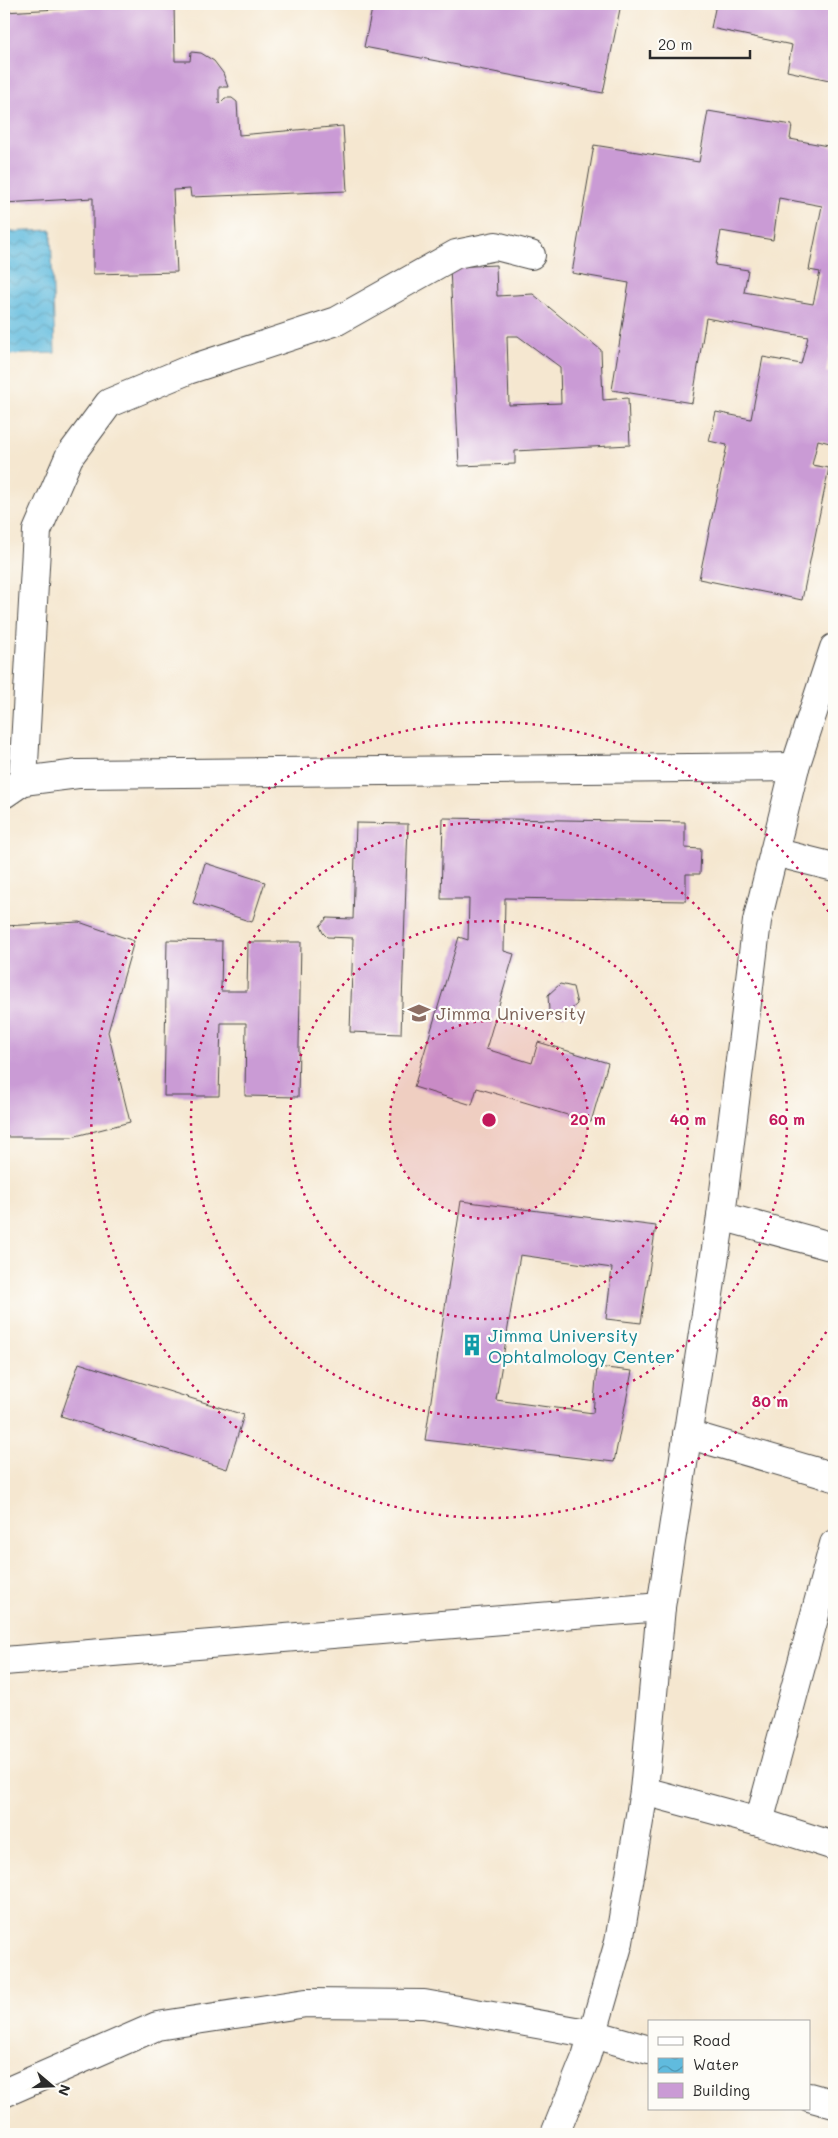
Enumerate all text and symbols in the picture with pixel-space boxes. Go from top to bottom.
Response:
scale bar [650,28,750,60]
text: 20 m [658,34,692,54]
school or university icon: Jimma University [406,1000,432,1026]
place label: Jimma University [436,1001,586,1025]
text: 20 m [570,1109,606,1129]
text: 40 m [670,1109,706,1129]
text: 60 m [769,1109,805,1129]
centre of rings [480,1111,498,1129]
place label: Jimma University Ophtalmology Center [488,1323,675,1368]
building icon: Jimma University Ophtalmology Center [459,1332,485,1358]
text: 80 m [752,1391,788,1411]
legend [648,2020,810,2110]
text: Road [693,2030,730,2050]
text: Water [693,2054,739,2074]
north arrow [28,2060,78,2110]
text: Building [693,2080,750,2100]
text: N [54,2082,75,2099]

